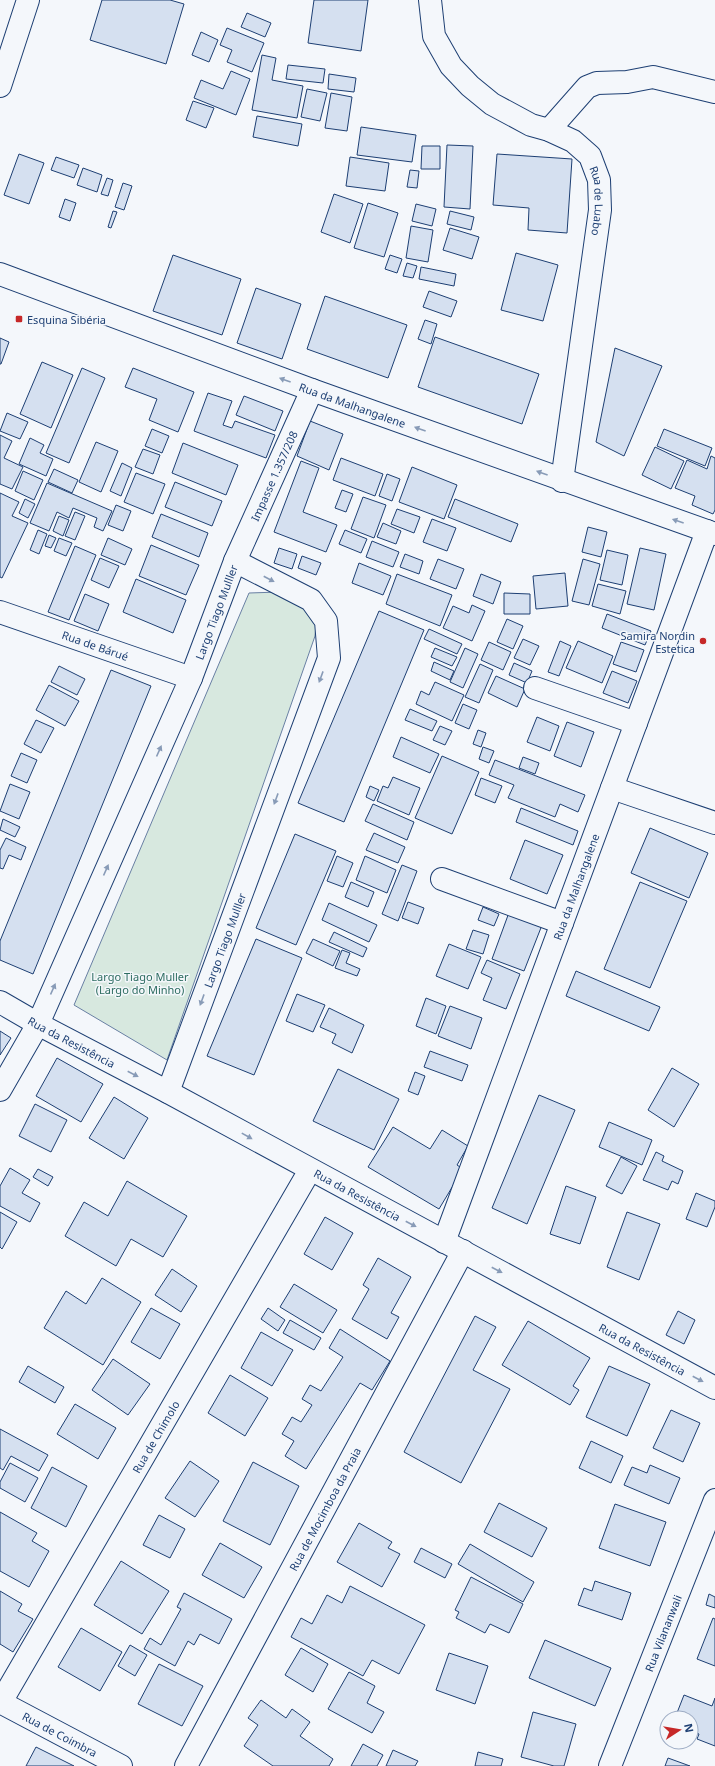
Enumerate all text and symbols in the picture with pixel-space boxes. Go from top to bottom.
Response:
street label: Rua de Luabo [587,164,607,237]
place label: Esquina Sibéria [27,312,106,327]
marker: Esquina Sibéria [14,314,24,324]
one-way arrow [278,377,290,383]
street label: Rua da Malhangalene [297,378,408,430]
one-way arrow [414,426,426,432]
street label: Impasse 1.357/208 [246,428,300,523]
one-way arrow [536,470,548,476]
one-way arrow [672,518,684,524]
street label: Largo Tiago Mulller [191,562,241,662]
one-way arrow [264,575,275,582]
street label: Rua de Bárué [60,627,131,663]
place label: Samira Nordin Estetica [621,628,695,656]
marker: Samira Nordin Estetica [698,636,708,646]
one-way arrow [318,672,324,684]
one-way arrow [156,744,162,756]
one-way arrow [273,794,279,806]
street label: Rua da Malhangalene [549,831,602,942]
one-way arrow [103,864,109,875]
street label: Largo Tiago Mulller [200,890,249,990]
park label: Largo Tiago Muller (Largo do Minho) [91,969,189,997]
one-way arrow [51,982,57,994]
one-way arrow [199,995,205,1007]
street label: Rua da Resistência [26,1012,118,1071]
one-way arrow [127,1071,139,1077]
one-way arrow [242,1132,253,1139]
street label: Rua da Resistência [312,1165,403,1224]
one-way arrow [405,1221,417,1227]
one-way arrow [491,1267,503,1273]
street label: Rua da Resistência [596,1319,688,1378]
one-way arrow [692,1375,704,1382]
street label: Rua de Chimolo [128,1397,182,1476]
street label: Rua de Mocimboa da Praia [285,1444,364,1573]
street label: Rua Vilananwali [641,1592,684,1674]
street label: Rua de Coimbra [20,1708,100,1760]
north arrow [659,1710,699,1750]
text: N [681,1722,698,1734]

